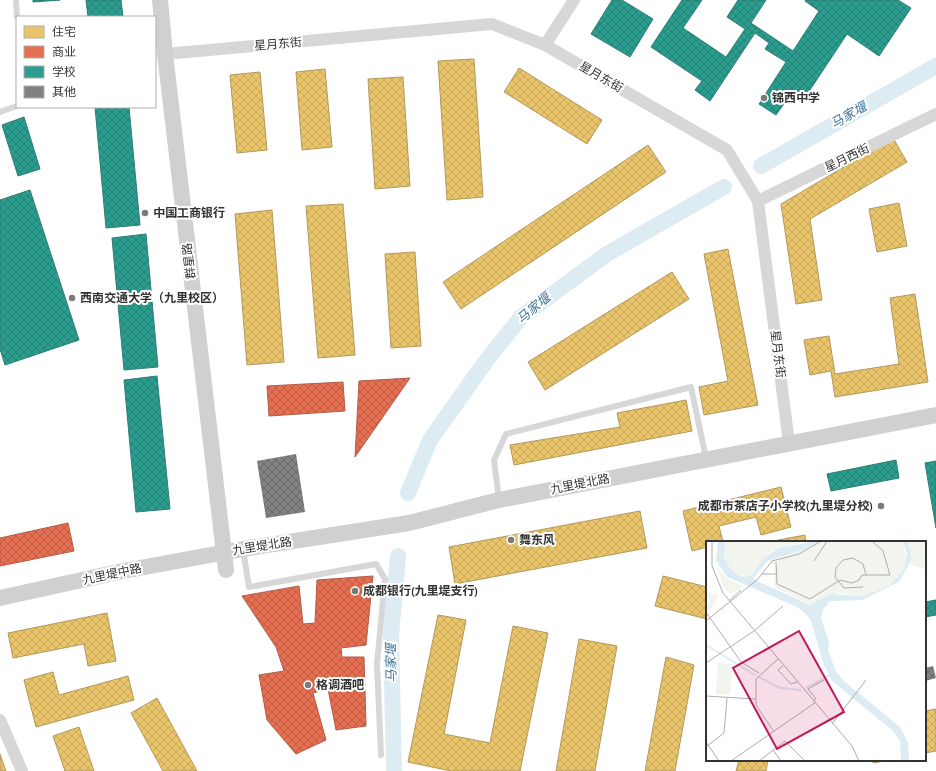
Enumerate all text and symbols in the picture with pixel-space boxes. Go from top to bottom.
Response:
legend [16,16,156,108]
text: 住宅 [52,25,76,38]
street label: 星月东街 [253,35,302,52]
text: 商业 [52,45,76,58]
street label: 星月东街 [577,59,625,94]
text: 学校 [52,65,76,78]
text: 其他 [52,86,76,98]
place label: 锦西中学 [772,91,820,104]
marker: 锦西中学 [759,93,769,103]
water label: 马家堰 [828,99,871,131]
street label: 星月西街 [822,141,871,174]
place label: 中国工商银行 [153,206,225,219]
marker: 中国工商银行 [140,208,150,218]
street label: 群星路 [180,242,197,280]
water label: 马家堰 [514,289,555,327]
place label: 西南交通大学（九里校区） [80,291,224,304]
marker: 西南交通大学（九里校区） [67,293,77,303]
street label: 星月东街 [769,329,788,379]
street label: 九里堤北路 [549,471,611,496]
place label: 成都市茶店子小学校(九里堤分校) [698,499,873,513]
marker: 成都市茶店子小学校(九里堤分校) [876,501,886,511]
place label: 舞东风 [519,533,555,546]
street label: 九里堤北路 [231,534,293,557]
marker: 舞东风 [506,535,516,545]
inset map [706,541,926,761]
street label: 九里堤中路 [81,561,143,586]
place label: 成都银行(九里堤支行) [363,584,478,598]
marker: 成都银行(九里堤支行) [350,586,360,596]
water label: 马家堰 [384,641,399,683]
place label: 格调酒吧 [316,678,364,691]
marker: 格调酒吧 [303,680,313,690]

